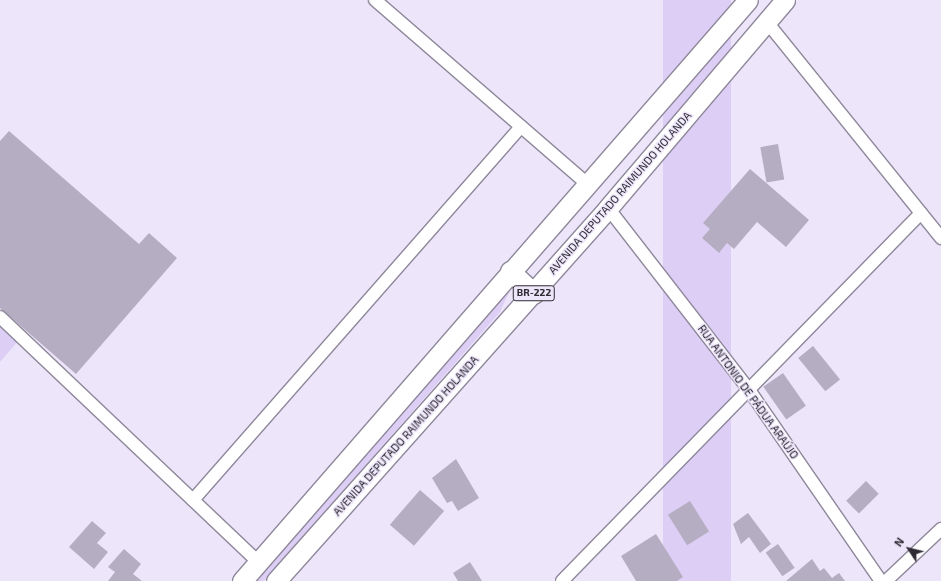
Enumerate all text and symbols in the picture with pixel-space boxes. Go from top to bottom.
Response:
street label: AVENIDA DEPUTADO RAIMUNDO HOLANDA [546,109,694,277]
road number: BR-222 [512,285,556,301]
street label: RUA ANTONIO DE PÁDUA ARAÚJO [695,322,801,462]
street label: AVENIDA DEPUTADO RAIMUNDO HOLANDA [331,353,481,519]
north arrow [889,529,929,569]
text: N [891,535,906,549]

